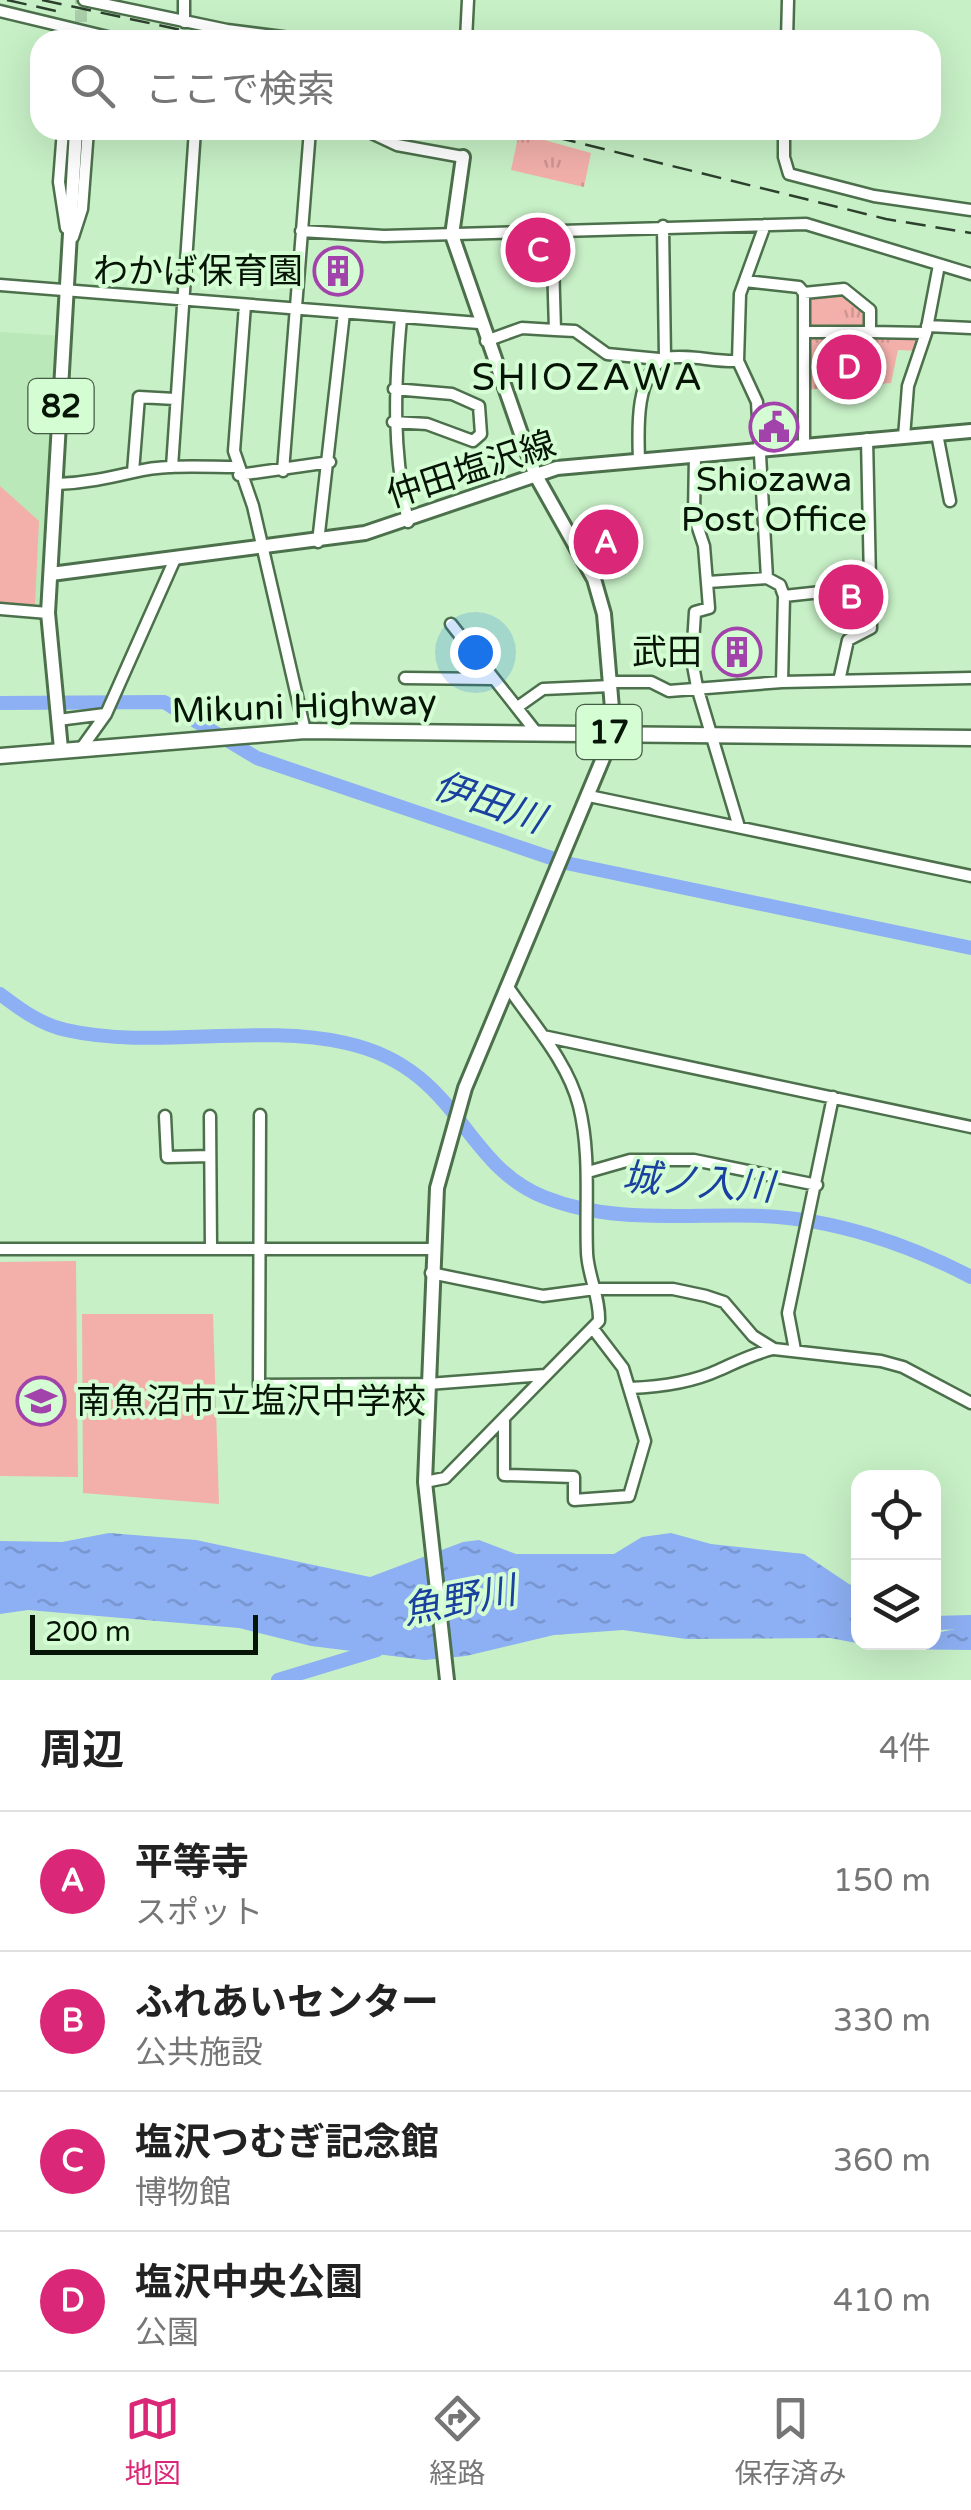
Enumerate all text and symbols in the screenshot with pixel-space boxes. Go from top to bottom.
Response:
search box [30,30,941,140]
icon: search [65,58,120,113]
text: ここで検索 [145,67,335,113]
pin: C [506,212,570,288]
building icon: わかば保育園 [312,245,364,297]
place label: わかば保育園 [93,251,303,293]
pin: D [816,330,882,404]
district label: SHIOZAWA [471,355,705,401]
road number: 82 [28,379,94,433]
public building icon: Shiozawa Post Office [748,401,800,453]
street label: 仲田塩沢線 [382,423,561,517]
place label: Shiozawa Post Office [681,459,867,541]
pin: A [574,504,638,580]
pin: B [818,560,884,634]
building icon: 武田 [711,626,763,678]
your location [450,627,501,678]
place label: 武田 [632,632,702,674]
street label: Mikuni Highway [171,681,437,733]
road number: 17 [576,705,642,759]
water label: 伊田川 [427,763,554,845]
water label: 城ノ入川 [621,1155,779,1212]
school or university icon: 南魚沼市立塩沢中学校 [15,1375,67,1427]
place label: 南魚沼市立塩沢中学校 [76,1381,426,1423]
map controls [851,1470,941,1650]
button: locate [851,1470,941,1560]
button: layers [851,1560,941,1650]
water label: 魚野川 [399,1567,523,1634]
scale bar [30,1610,258,1654]
text: 200 m [45,1615,131,1649]
text: 周辺 [40,1725,124,1776]
text: 4件 [879,1730,931,1768]
text: 平等寺 [135,1840,249,1886]
text: A [61,1862,84,1900]
text: 150 m [833,1862,931,1900]
text: スポット [135,1894,263,1932]
text: ふれあいセンター [135,1980,439,2026]
text: B [61,2002,84,2040]
text: 330 m [833,2002,931,2040]
text: 公共施設 [135,2034,263,2072]
text: 塩沢つむぎ記念館 [135,2120,439,2166]
text: C [61,2142,84,2180]
text: 360 m [833,2142,931,2180]
text: 博物館 [135,2174,231,2212]
text: 塩沢中央公園 [135,2260,363,2306]
text: D [60,2282,85,2320]
text: 410 m [833,2282,931,2320]
text: 公園 [135,2314,199,2352]
tab: 地図 [124,2391,181,2491]
tab: 経路 [429,2391,486,2491]
tab: 保存済み [734,2391,847,2491]

